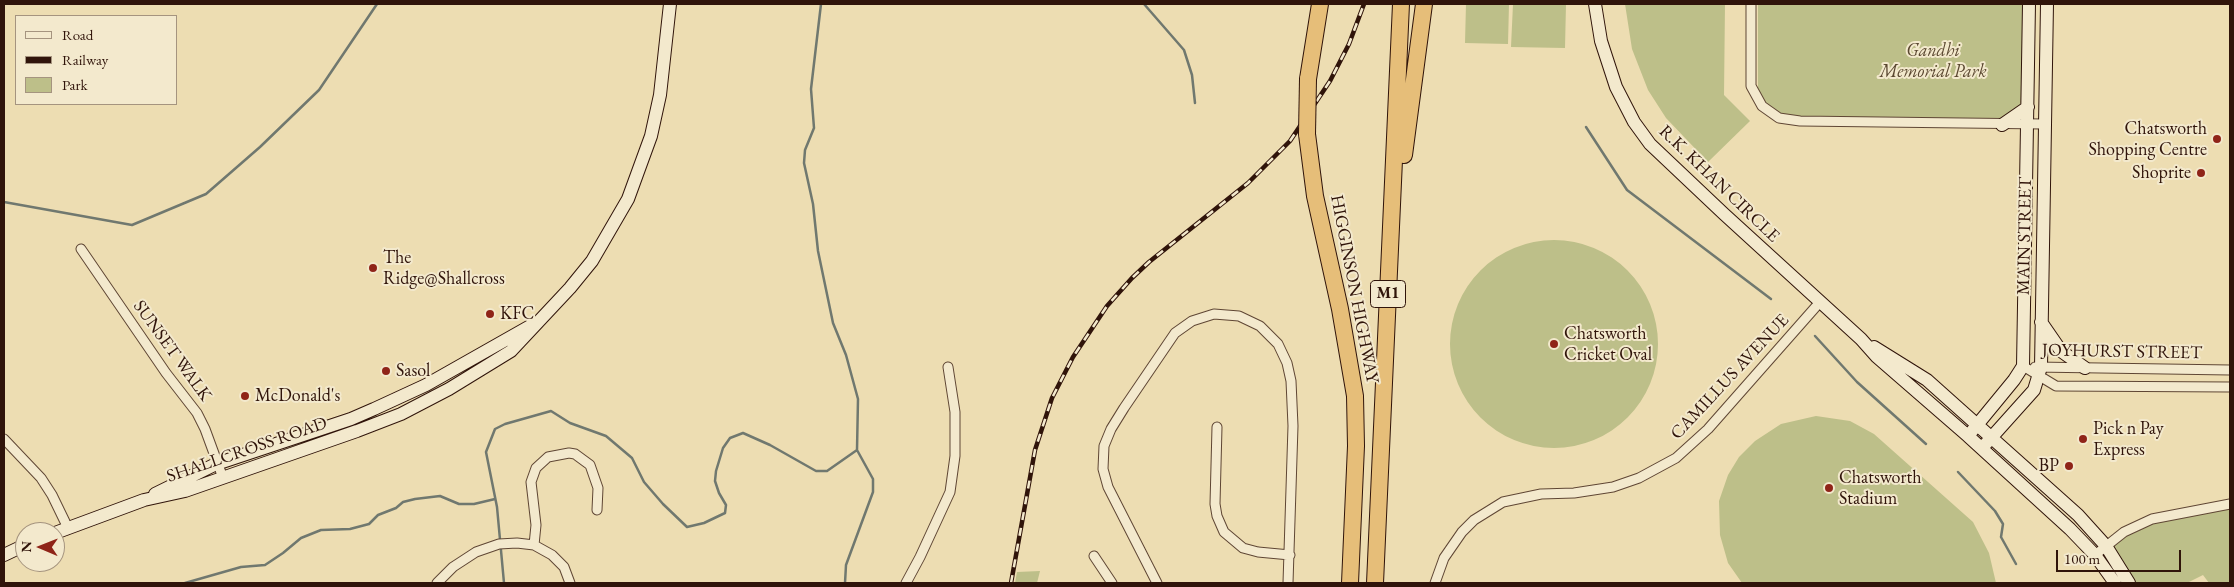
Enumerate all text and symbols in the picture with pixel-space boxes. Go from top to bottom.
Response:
legend [15,15,178,105]
text: Road [62,25,93,44]
park label: Gandhi Memorial Park [1879,40,1987,82]
text: Railway [62,50,108,69]
text: Park [62,75,88,94]
place label: Chatsworth Shopping Centre [2088,118,2207,160]
street label: R.K. KHAN CIRCLE [1654,121,1784,247]
marker: Chatsworth Shopping Centre [2211,133,2223,145]
place label: Shoprite [2132,162,2191,184]
marker: Shoprite [2195,167,2207,179]
street label: MAIN STREET [2013,177,2037,295]
street label: HIGGINSON HIGHWAY [1325,193,1383,385]
place label: The Ridge@Shallcross [383,247,505,290]
marker: The Ridge@Shallcross [367,262,379,274]
road number: M1 [1370,280,1406,308]
street label: SUNSET WALK [128,296,216,406]
place label: KFC [500,303,534,325]
marker: KFC [484,308,496,320]
street label: CAMILLUS AVENUE [1666,310,1794,444]
place label: Chatsworth Cricket Oval [1564,323,1652,366]
marker: Chatsworth Cricket Oval [1548,338,1560,350]
street label: JOYHURST STREET [2042,340,2202,364]
place label: Sasol [396,360,430,382]
marker: Sasol [380,365,392,377]
place label: McDonald's [255,385,340,407]
marker: McDonald's [239,390,251,402]
street label: SHALLCROSS ROAD [164,412,330,488]
place label: Pick n Pay Express [2093,418,2164,460]
marker: Pick n Pay Express [2077,433,2089,445]
place label: BP [2038,455,2059,477]
marker: BP [2063,460,2075,472]
place label: Chatsworth Stadium [1839,467,1921,509]
marker: Chatsworth Stadium [1823,482,1835,494]
north arrow [15,522,65,572]
scale bar [2059,540,2184,572]
text: N [17,541,35,553]
text: 100 m [2064,549,2100,568]

